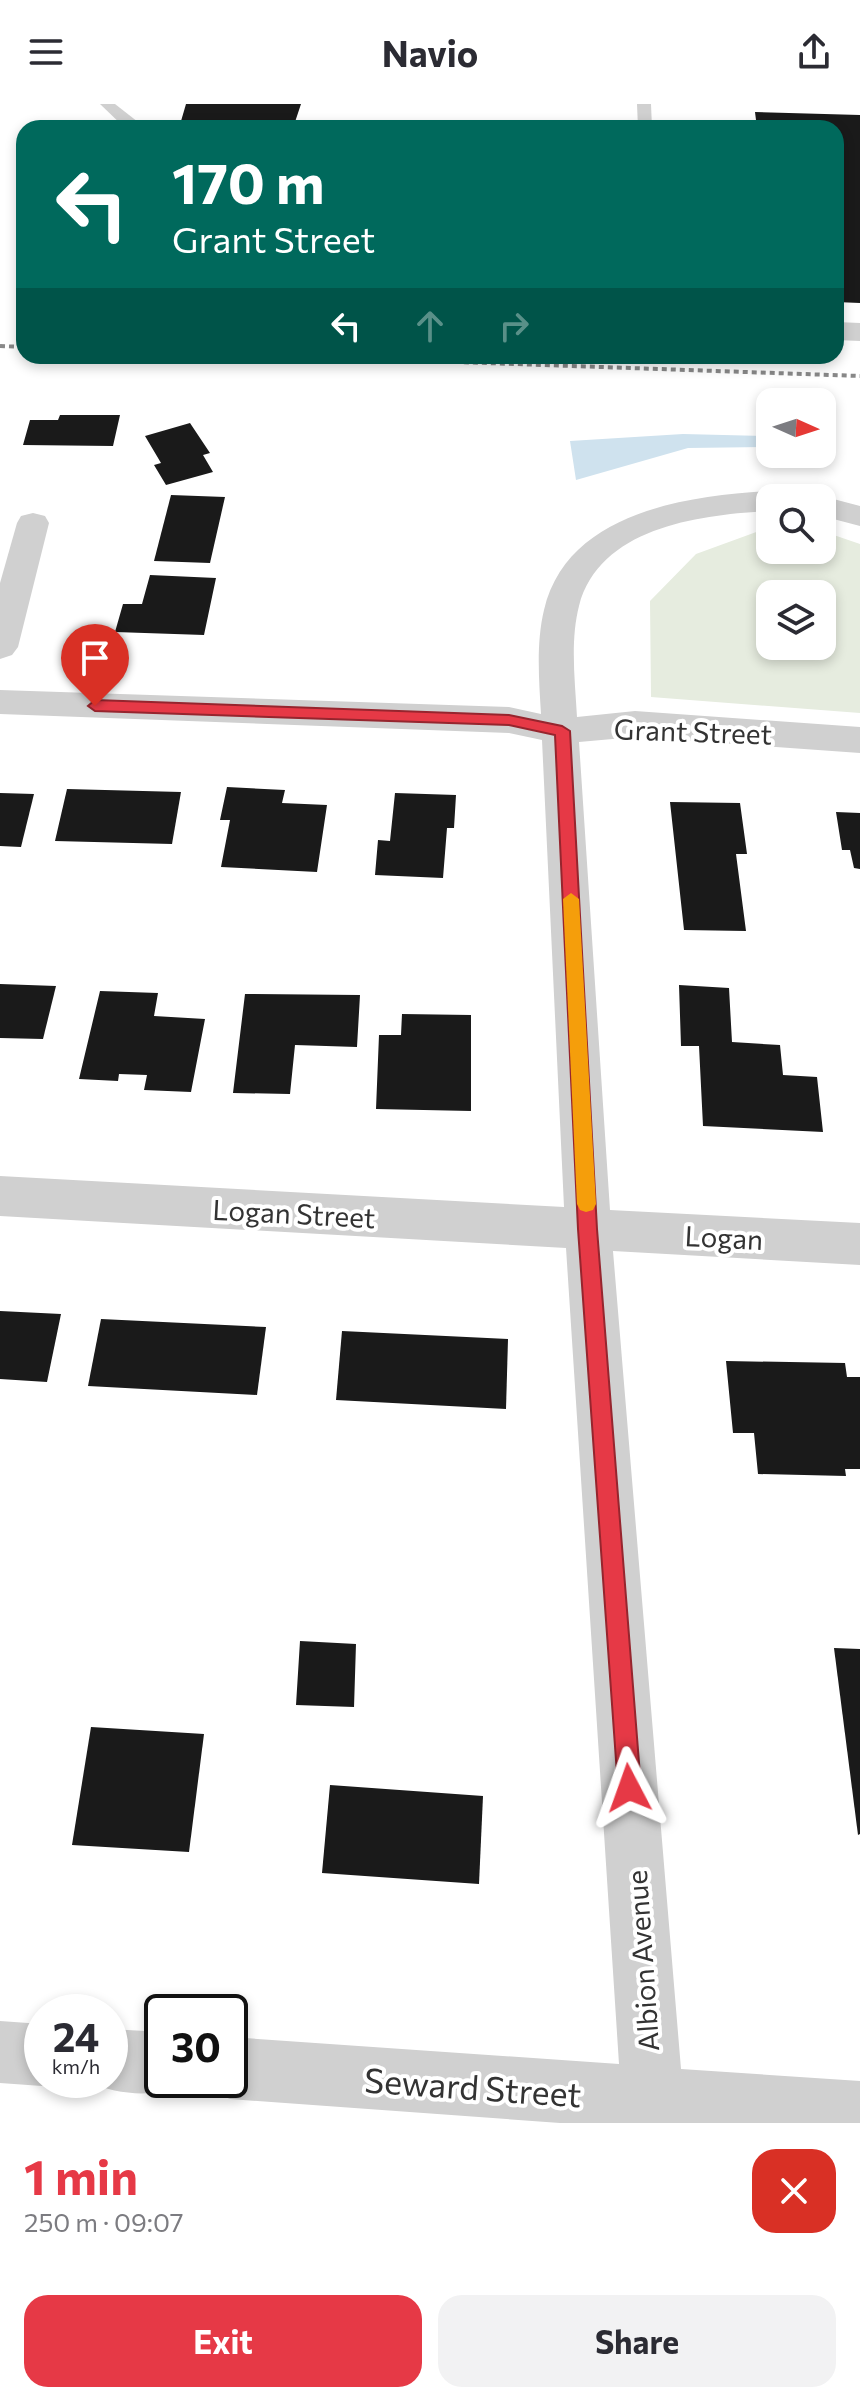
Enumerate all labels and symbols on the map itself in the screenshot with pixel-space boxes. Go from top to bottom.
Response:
north arrow [756,388,836,468]
pin [61,624,129,706]
street label: Grant Street [613,711,773,751]
street label: Logan Street [212,1192,376,1234]
street label: Logan [684,1218,764,1256]
position arrow [587,1746,671,1830]
street label: Albion Avenue [619,1869,665,2053]
speed limit sign: 30 [144,1994,248,2098]
street label: Seward Street [363,2057,583,2115]

